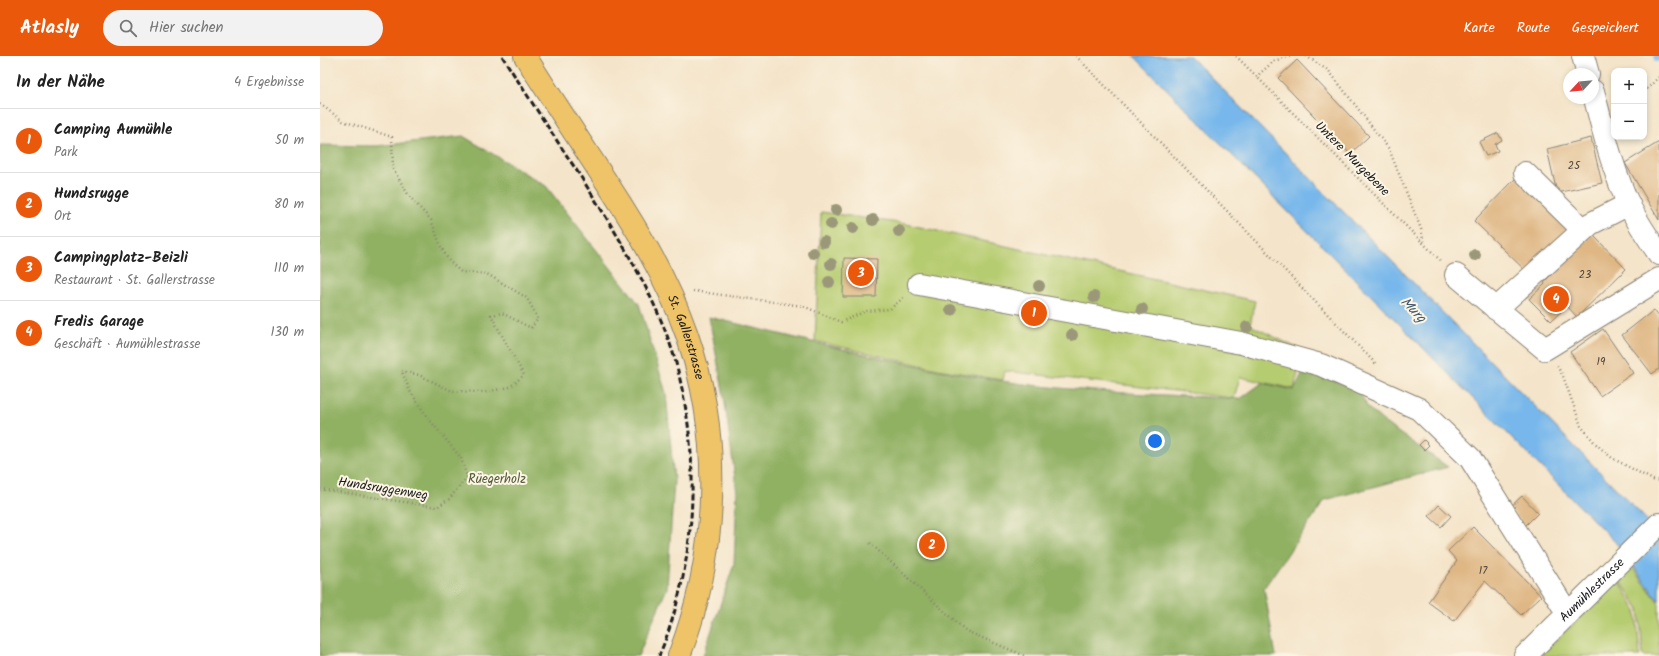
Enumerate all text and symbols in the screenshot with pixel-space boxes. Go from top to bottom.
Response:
search box [103,10,383,46]
text: Atlasly [20,13,79,43]
text: Hier suchen [149,16,224,40]
icon: search [117,17,139,39]
text: Karte [1464,17,1495,39]
text: Route [1517,17,1550,39]
text: Gespeichert [1572,17,1639,39]
north arrow [1563,68,1599,104]
map controls [1611,68,1647,140]
button: + [1611,68,1647,104]
text: In der Nähe [16,69,105,96]
text: 4 Ergebnisse [234,72,304,93]
button: − [1611,104,1647,140]
street label: Untere Murgebene [1309,116,1395,202]
text: Camping Aumühle [54,118,172,142]
text: 1 [27,130,31,151]
text: 50 m [275,130,304,151]
text: Park [54,142,78,163]
house number: 25 [1568,157,1581,175]
text: Hundsrugge [54,182,129,206]
text: 2 [25,194,33,215]
text: 80 m [274,194,304,215]
text: Ort [54,206,71,227]
text: Campingplatz-Beizli [54,246,188,270]
text: 3 [25,258,33,279]
text: 110 m [274,258,304,279]
pin: 3 [848,258,874,288]
house number: 23 [1579,266,1591,284]
text: Restaurant · St. Gallerstrasse [54,270,215,291]
pin: 4 [1543,284,1569,314]
street label: St. Gallerstrasse [662,291,710,382]
water label: Murg [1395,292,1432,329]
pin: 1 [1021,298,1047,328]
text: Fredis Garage [54,310,144,334]
text: 4 [25,322,33,343]
text: 130 m [270,322,304,343]
text: Geschäft · Aumühlestrasse [54,334,200,355]
house number: 19 [1597,353,1606,371]
your location [1145,431,1165,451]
park label: Rüegerholz [468,469,526,490]
street label: Hundsruggenweg [337,472,429,506]
pin: 2 [919,530,945,560]
street label: Aumühlestrasse [1554,553,1630,627]
house number: 17 [1479,562,1488,580]

